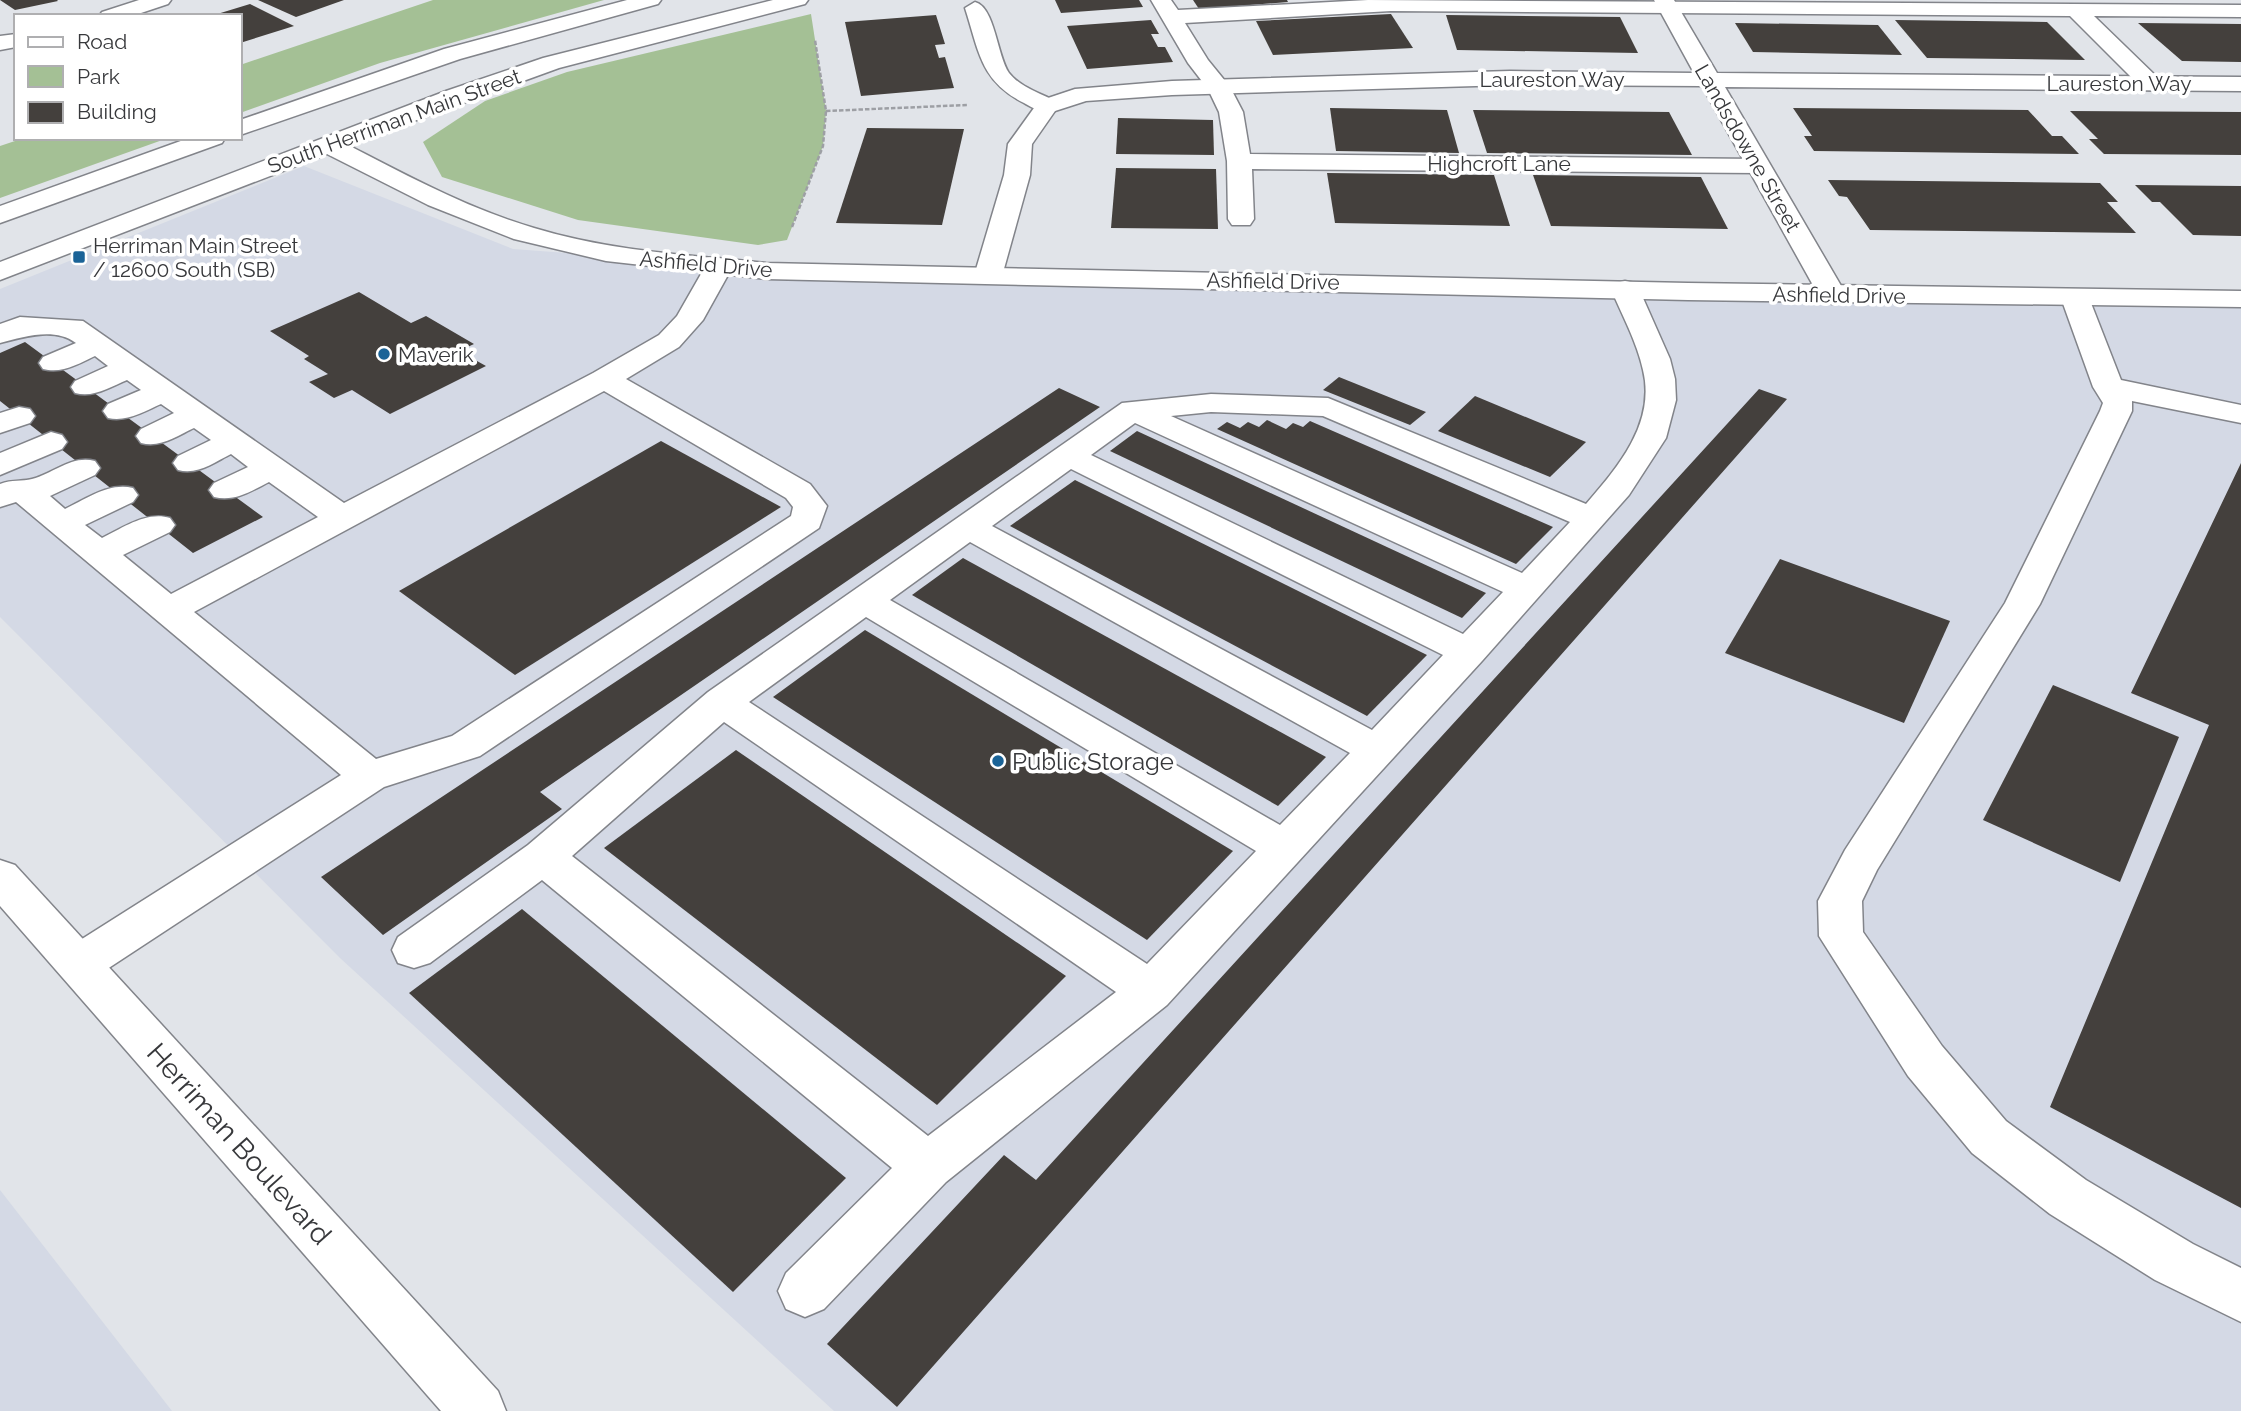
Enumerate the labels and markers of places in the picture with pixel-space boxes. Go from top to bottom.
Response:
place label: Herriman Main Street / 12600 South (SB) [93,233,298,282]
marker: Herriman Main Street / 12600 South (SB) [71,249,87,265]
place label: Maverik [398,342,474,367]
marker: Maverik [376,346,392,362]
place label: Public Storage [1012,747,1174,776]
marker: Public Storage [990,753,1006,769]

